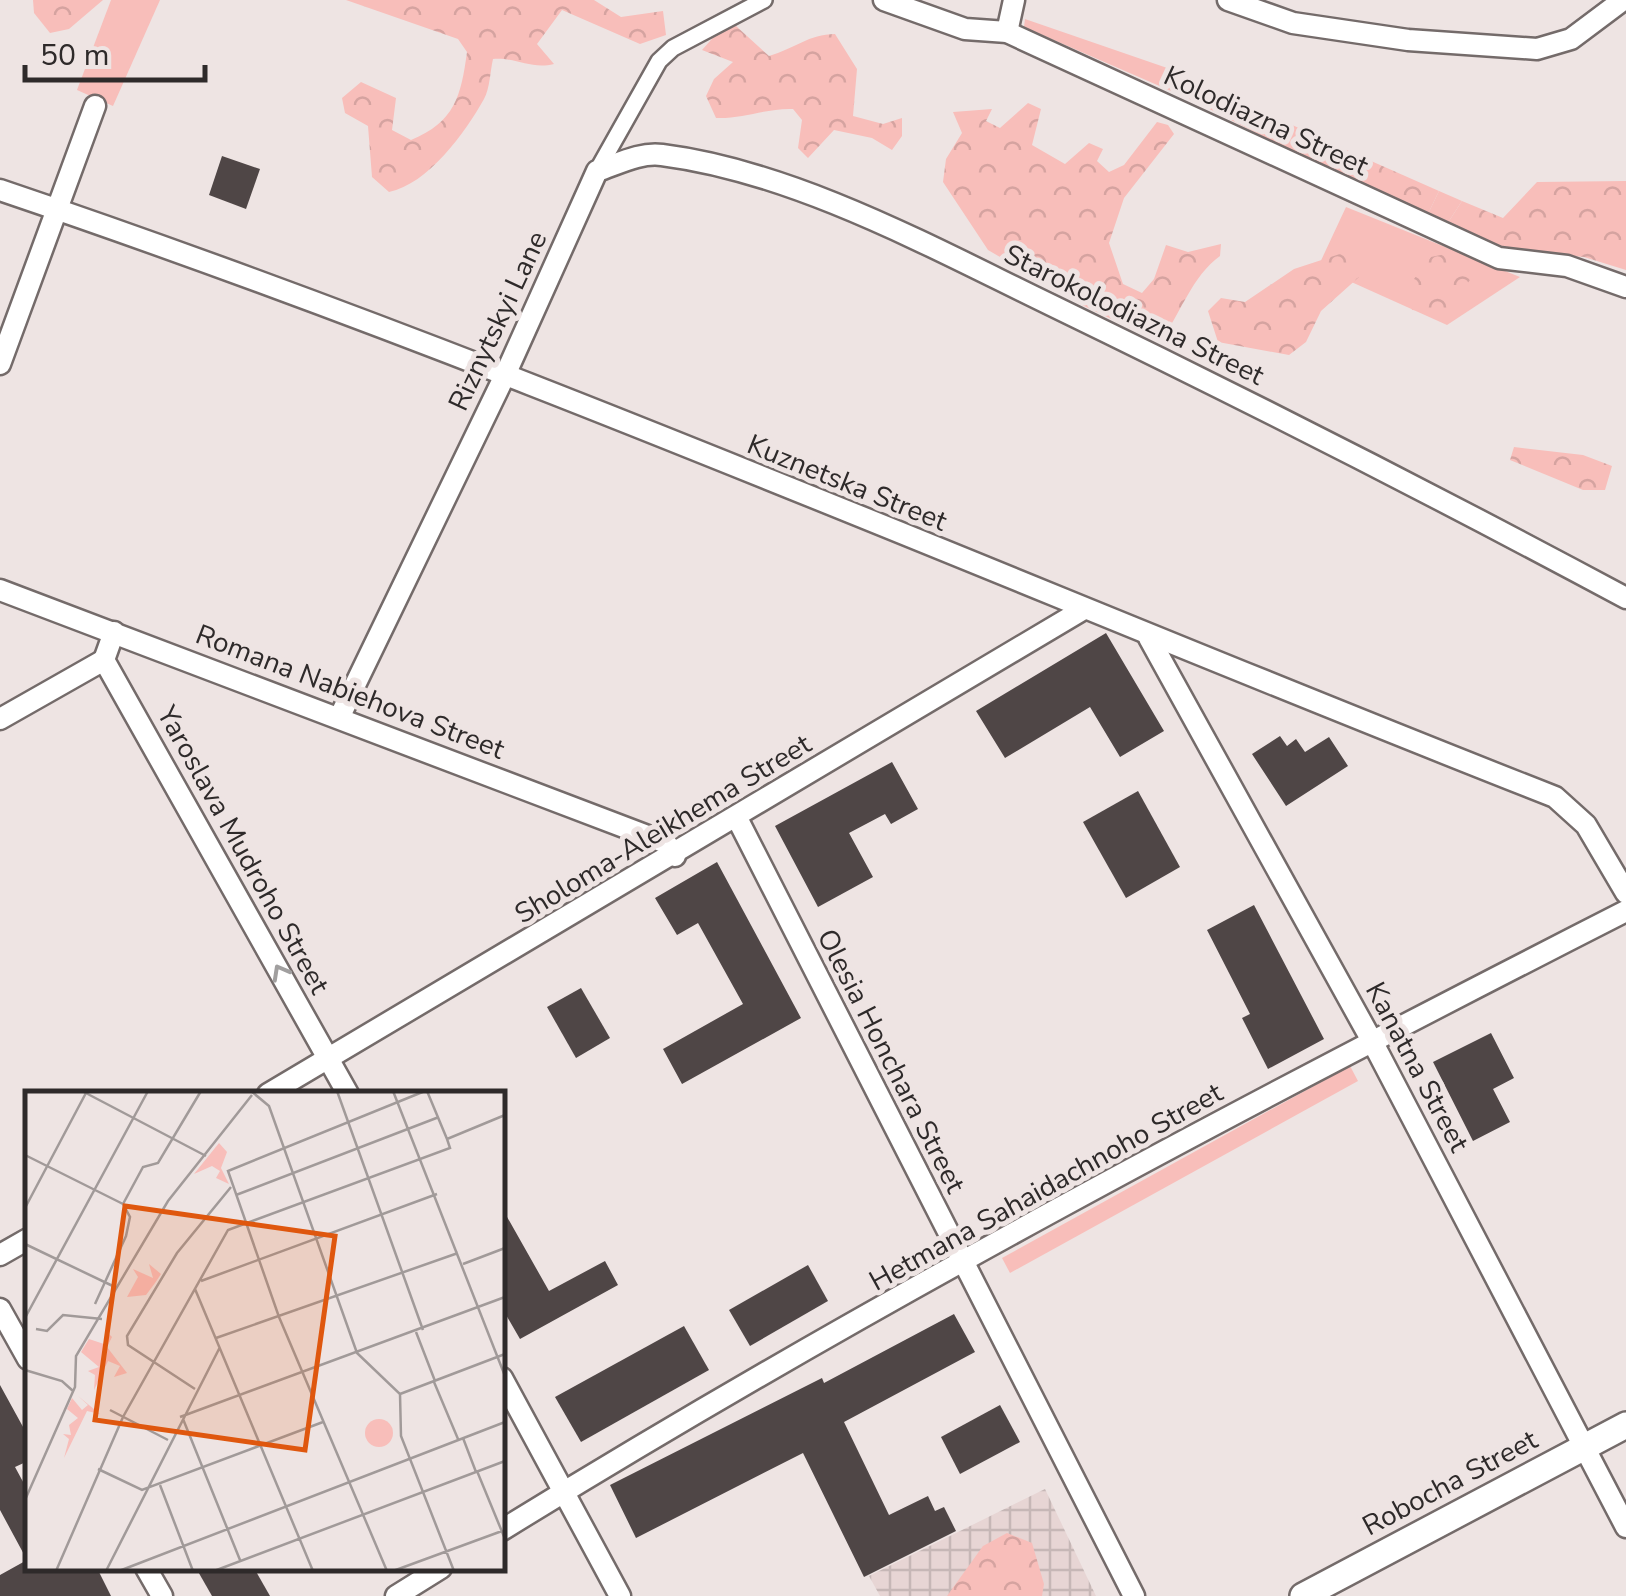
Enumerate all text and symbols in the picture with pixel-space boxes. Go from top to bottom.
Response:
scale bar [25,20,205,82]
text: 50 m [40,35,109,76]
street label: Kolodiazna Street [1158,57,1375,185]
street label: Riznytskyi Lane [440,225,556,417]
street label: Starokolodiazna Street [998,235,1271,395]
street label: Kuznetska Street [741,426,953,540]
street label: Romana Nabiehova Street [190,616,510,769]
street label: Yaroslava Mudroho Street [147,698,338,1001]
street label: Sholoma-Aleikhema Street [508,725,819,933]
street label: Olesia Honchara Street [808,923,974,1200]
one-way arrow [273,965,293,983]
street label: Kanatna Street [1356,975,1478,1159]
street label: Hetmana Sahaidachnoho Street [862,1074,1230,1300]
inset map [25,1091,505,1571]
street label: Robocha Street [1356,1421,1544,1545]

